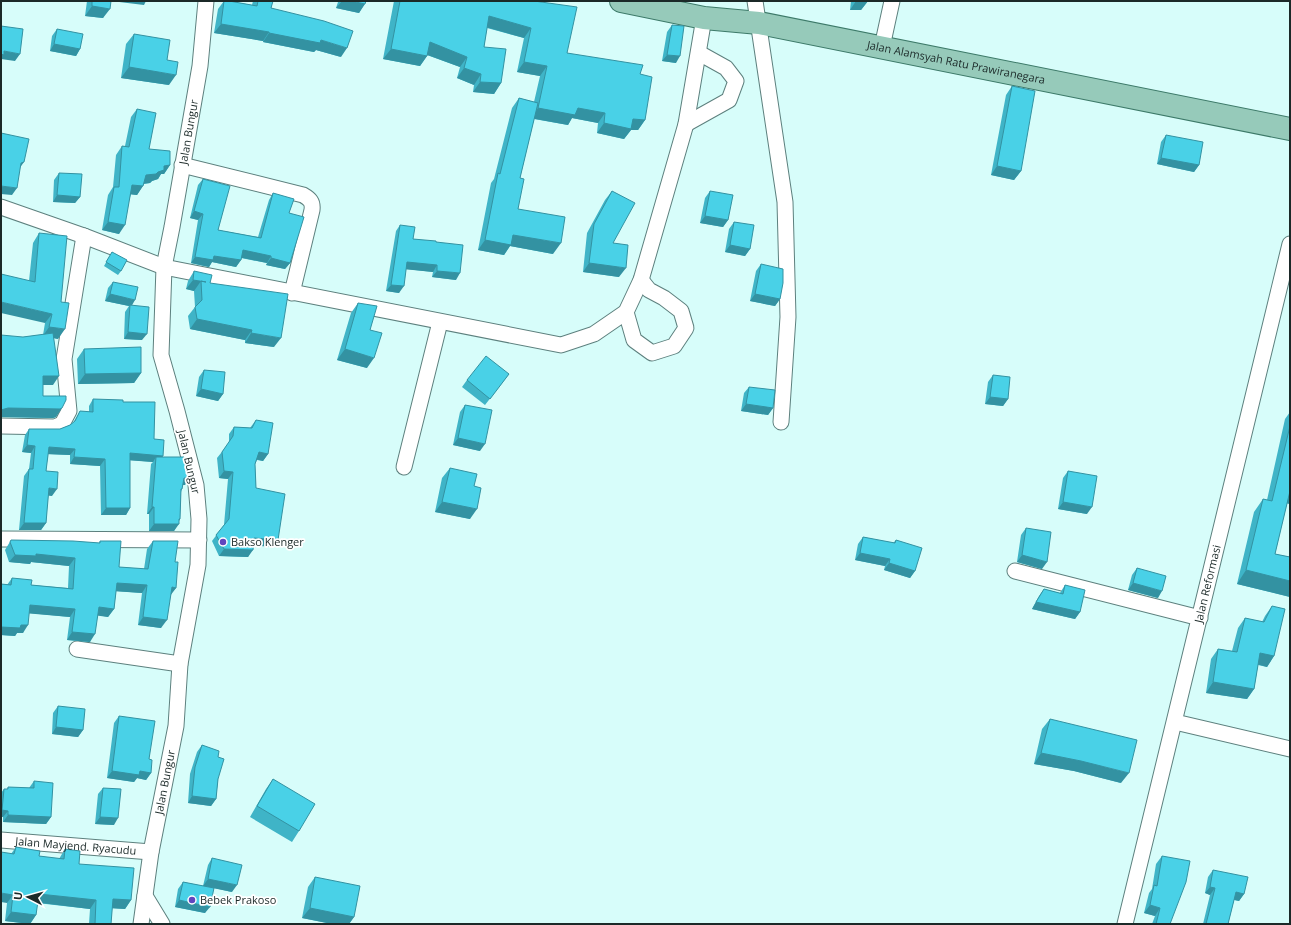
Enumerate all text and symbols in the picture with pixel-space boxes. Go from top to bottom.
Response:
street label: Jalan Alamsyah Ratu Prawiranegara [865,37,1047,87]
street label: Jalan Bungur [175,98,201,166]
street label: Jalan Bungur [175,427,204,496]
place label: Bakso Klenger [231,534,304,549]
marker: Bakso Klenger [218,537,228,547]
street label: Jalan Reformasi [1190,543,1224,625]
street label: Jalan Bungur [150,748,178,816]
street label: Jalan Mayjend. Ryacudu [14,833,137,858]
north arrow [8,877,48,917]
text: U [10,891,25,901]
place label: Bebek Prakoso [200,892,277,907]
marker: Bebek Prakoso [187,895,197,905]

